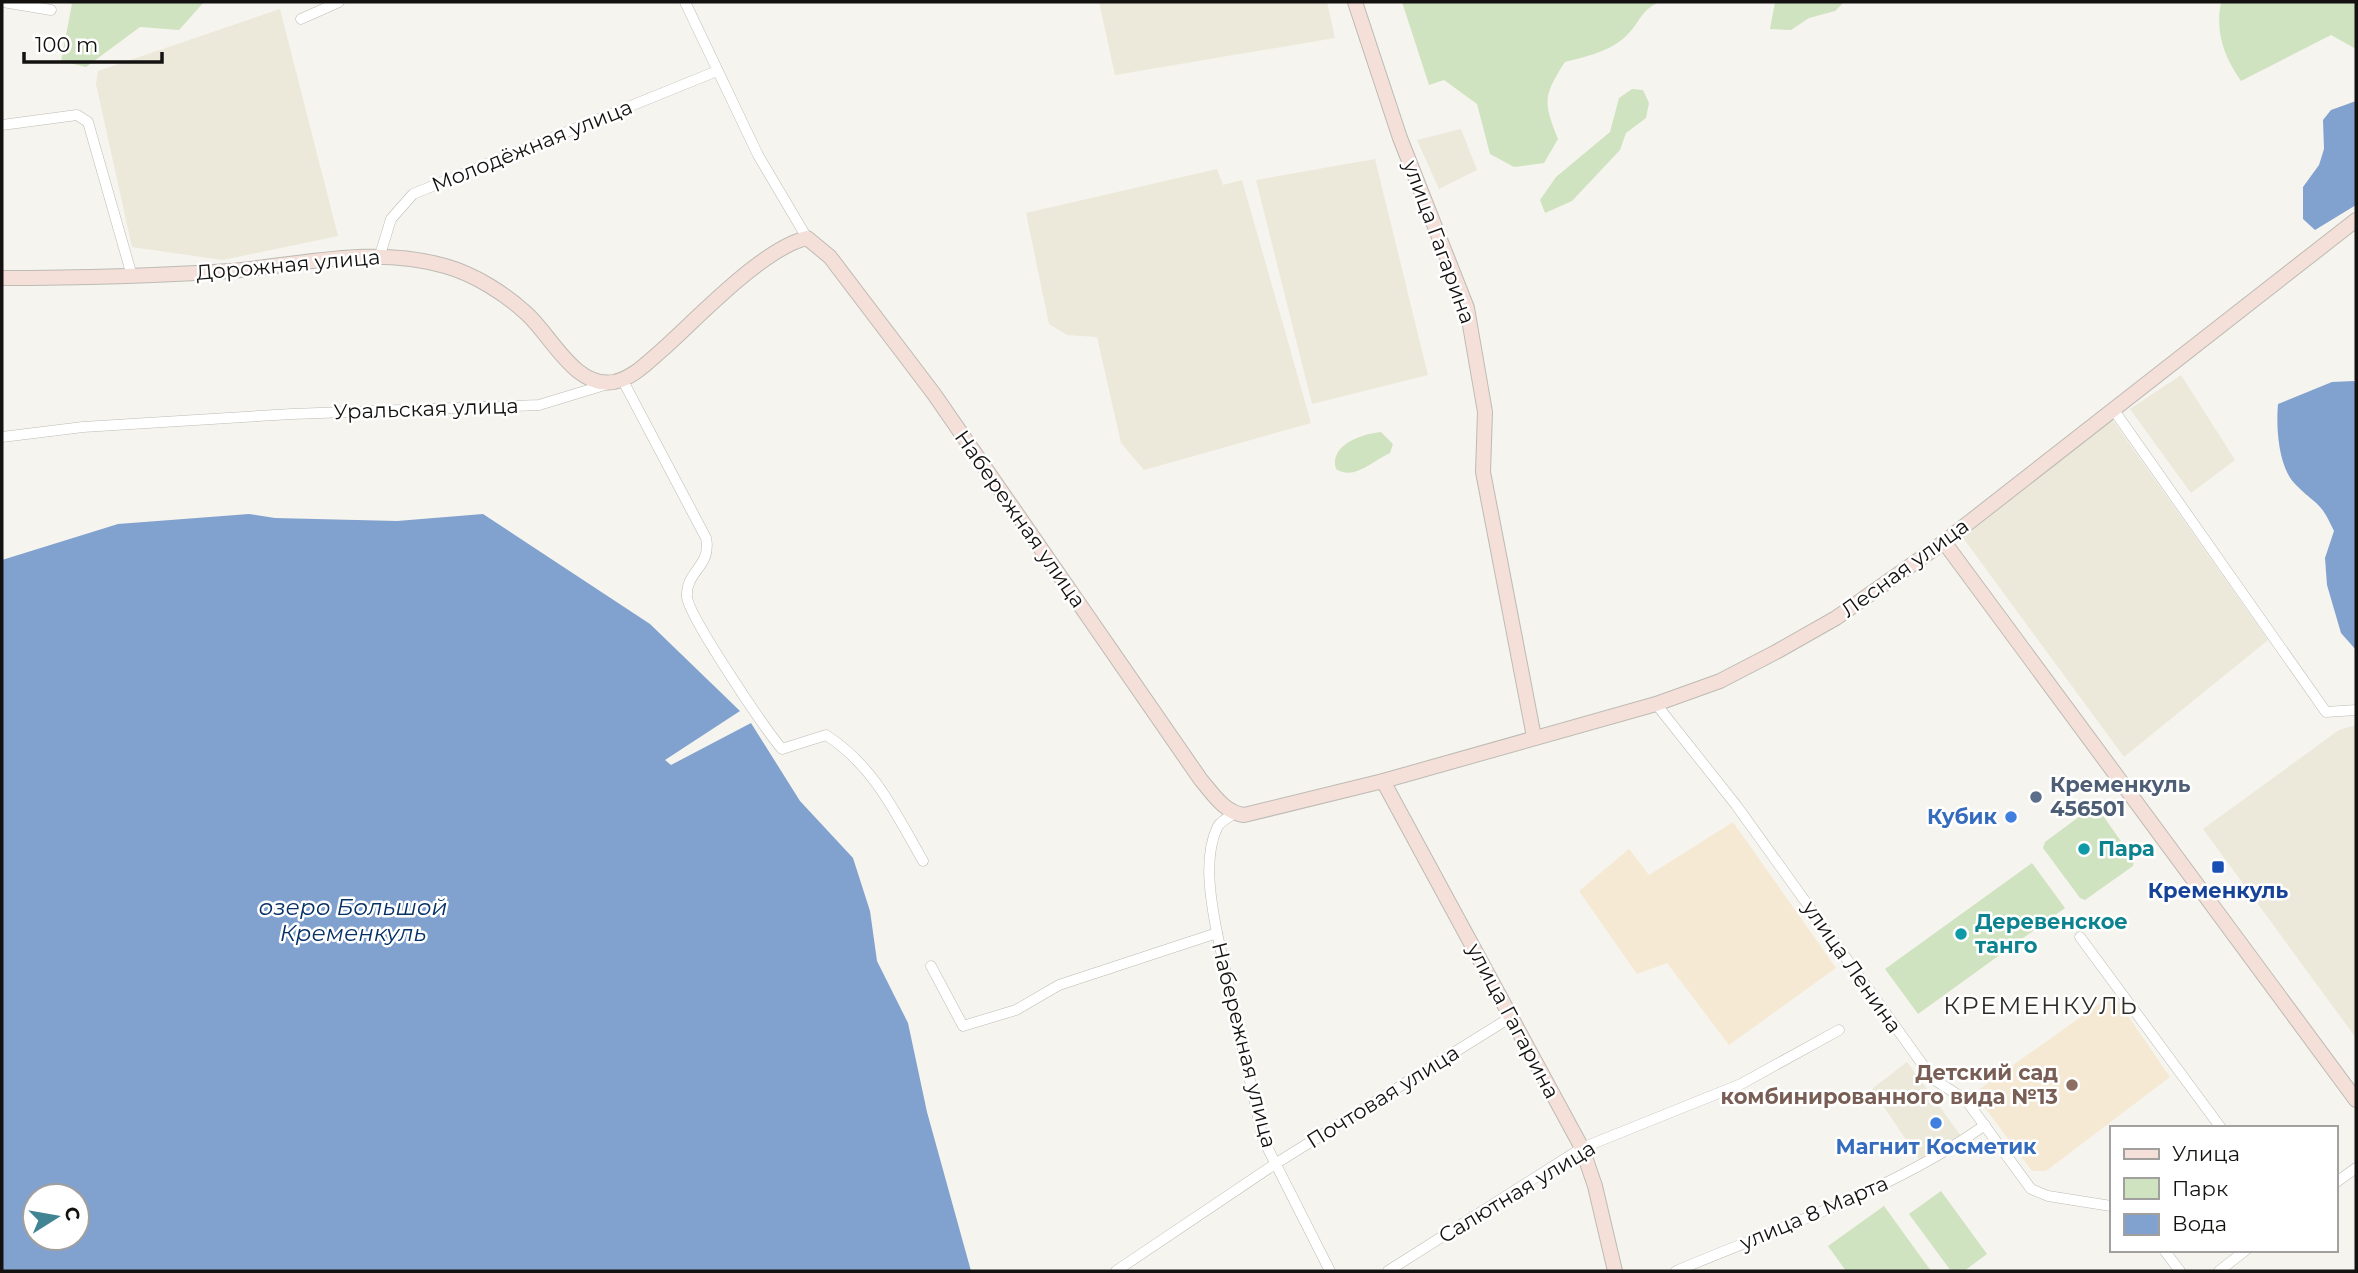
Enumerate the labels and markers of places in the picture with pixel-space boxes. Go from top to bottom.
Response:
place label: Кременкуль 456501 [2050,772,2191,821]
marker: Кременкуль 456501 [2028,789,2044,805]
place label: Кубик [1927,804,1998,829]
marker: Кубик [2003,809,2019,825]
place label: Пара [2098,836,2155,861]
marker: Пара [2076,841,2092,857]
marker: Кременкуль [2210,859,2226,875]
place label: Кременкуль [2148,878,2288,903]
place label: Деревенское танго [1975,909,2128,958]
marker: Деревенское танго [1953,926,1969,942]
place label: Детский сад комбинированного вида №13 [1720,1060,2058,1109]
marker: Детский сад комбинированного вида №13 [2064,1077,2080,1093]
marker: Магнит Косметик [1928,1115,1944,1131]
place label: Магнит Косметик [1835,1134,2037,1159]

